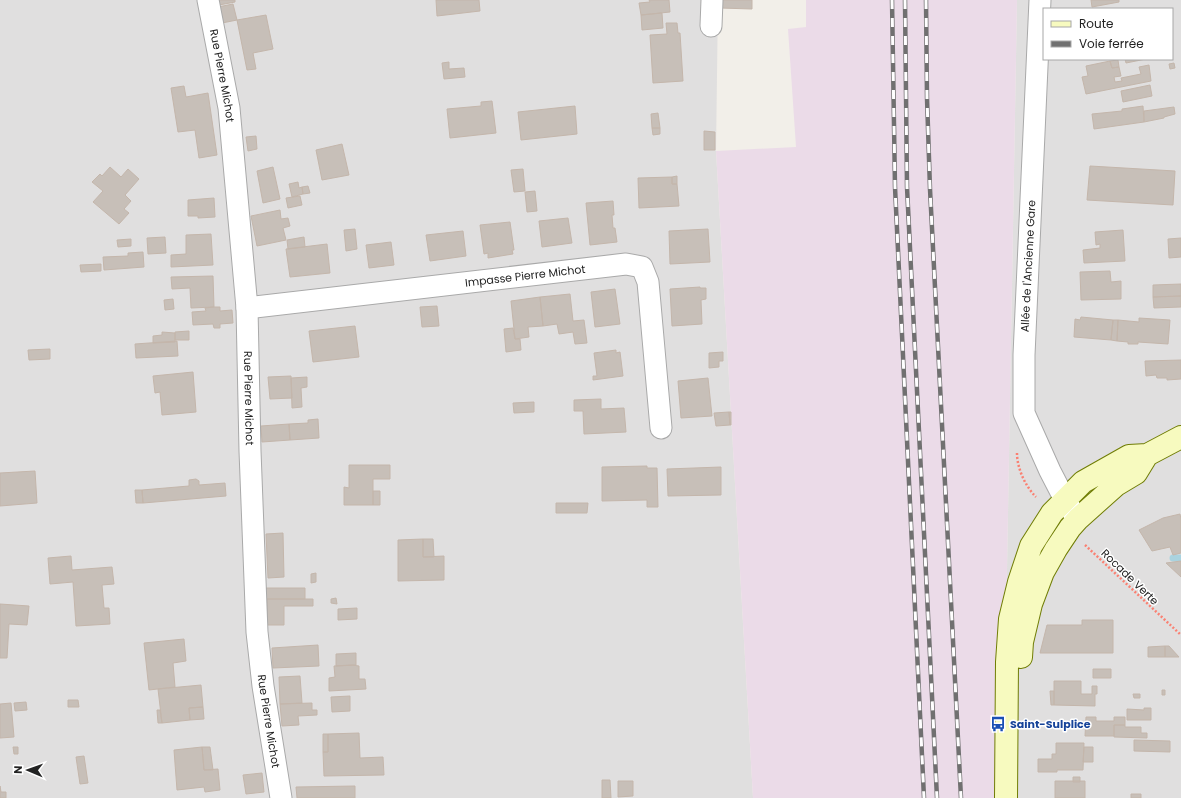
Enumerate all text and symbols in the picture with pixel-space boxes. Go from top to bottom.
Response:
legend [1043,8,1173,60]
text: Route [1079,15,1113,32]
street label: Rue Pierre Michot [206,28,238,123]
text: Voie ferrée [1079,35,1144,52]
street label: Allée de l'Ancienne Gare [1017,199,1039,333]
street label: Impasse Pierre Michot [464,261,586,291]
street label: Rue Pierre Michot [240,351,258,446]
street label: Rocade Verte [1098,545,1162,609]
street label: Rue Pierre Michot [254,674,284,769]
bus stop icon: Saint-Sulplice [989,715,1007,733]
place label: Saint-Sulplice [1010,716,1091,732]
north arrow [8,750,48,790]
text: N [10,765,26,774]

